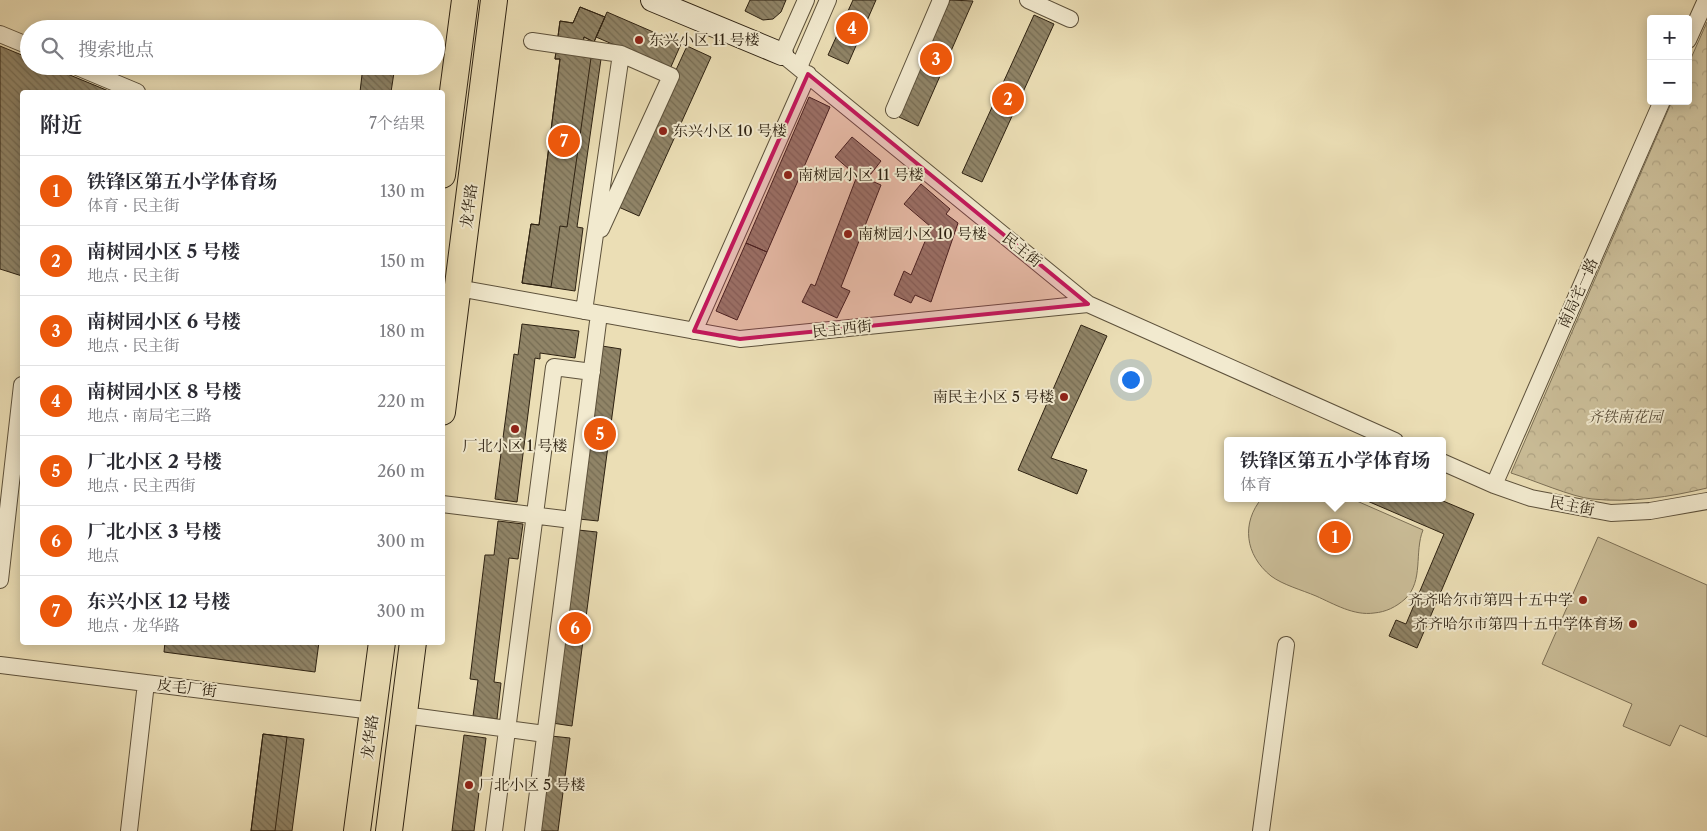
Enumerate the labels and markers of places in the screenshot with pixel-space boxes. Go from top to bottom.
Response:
pin: 4 [836,9,868,47]
place label: 东兴小区 11 号楼 [649,30,760,49]
marker: 东兴小区 11 号楼 [633,34,645,46]
pin: 3 [920,40,952,78]
pin: 2 [992,80,1024,118]
place label: 东兴小区 10 号楼 [673,121,787,140]
pin: 7 [548,122,580,160]
marker: 东兴小区 10 号楼 [657,125,669,137]
place label: 南树园小区 11 号楼 [798,165,924,184]
marker: 南树园小区 11 号楼 [782,169,794,181]
place label: 南树园小区 10 号楼 [858,224,987,243]
marker: 南树园小区 10 号楼 [842,228,854,240]
place label: 南民主小区 5 号楼 [933,387,1054,406]
marker: 南民主小区 5 号楼 [1058,391,1070,403]
pin: 5 [584,415,616,453]
marker: 厂北小区 1 号楼 [509,423,521,435]
place label: 厂北小区 1 号楼 [463,436,567,455]
pin: 1 [1319,518,1351,556]
place label: 齐齐哈尔市第四十五中学 [1408,590,1573,609]
marker: 齐齐哈尔市第四十五中学 [1577,594,1589,606]
pin: 6 [559,609,591,647]
place label: 齐齐哈尔市第四十五中学体育场 [1413,614,1623,633]
marker: 齐齐哈尔市第四十五中学体育场 [1627,618,1639,630]
place label: 厂北小区 5 号楼 [479,775,585,794]
marker: 厂北小区 5 号楼 [463,779,475,791]

